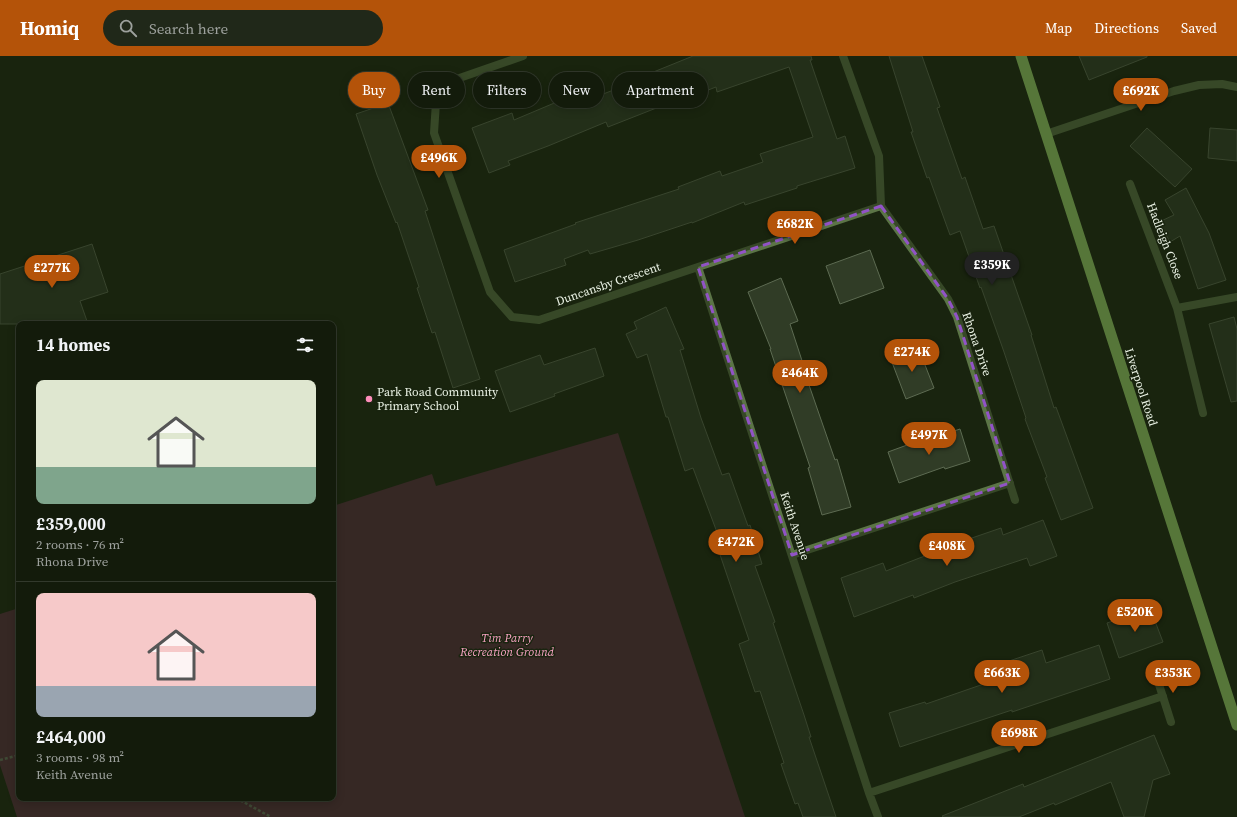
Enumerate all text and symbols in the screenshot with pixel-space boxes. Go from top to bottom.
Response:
search box [103,10,383,46]
text: Homiq [20,15,79,41]
icon: search [117,17,139,39]
text: Search here [149,18,228,39]
text: Map [1045,18,1072,38]
text: Directions [1094,18,1159,38]
text: Saved [1181,18,1217,38]
chip: Buy [348,72,400,108]
chip: Rent [408,72,465,108]
chip: Filters [473,72,541,108]
chip: New [549,72,604,108]
chip: Apartment [612,72,708,108]
pin: £692K [1113,78,1169,112]
text: £692K [1122,82,1160,99]
pin: £496K [411,145,467,179]
text: £496K [420,149,458,166]
street label: Hadleigh Close [1143,201,1187,281]
pin: £682K [767,211,823,245]
text: £682K [776,215,814,232]
pin: £359K [964,252,1020,286]
pin: £277K [24,255,80,289]
text: £359K [973,256,1011,273]
text: £277K [33,259,71,276]
street label: Duncansby Crescent [554,259,663,309]
street label: Rhona Drive [959,310,995,378]
text: 14 homes [36,333,110,357]
icon: filters [294,334,316,356]
pin: £274K [884,339,940,373]
text: £274K [893,343,931,360]
street label: Liverpool Road [1121,346,1161,428]
pin: £464K [772,360,828,394]
text: £464K [781,364,819,381]
place label: Park Road Community Primary School [377,384,499,414]
marker: Park Road Community Primary School [364,394,374,404]
icon: home [140,406,212,478]
pin: £497K [901,422,957,456]
text: £497K [910,426,948,443]
street label: Keith Avenue [776,490,814,562]
text: £359,000 [36,512,106,536]
pin: £472K [708,529,764,563]
text: £472K [717,533,755,550]
pin: £408K [919,533,975,567]
text: 2 rooms · 76 m² [36,536,124,553]
text: £408K [928,537,966,554]
text: Rhona Drive [36,553,108,570]
pin: £520K [1107,599,1163,633]
text: £520K [1116,603,1154,620]
icon: home [140,619,212,691]
park label: Tim Parry Recreation Ground [459,630,555,660]
pin: £663K [974,660,1030,694]
pin: £353K [1145,660,1201,694]
text: £663K [983,664,1021,681]
text: £353K [1154,664,1192,681]
pin: £698K [991,720,1047,754]
text: £698K [1000,724,1038,741]
text: £464,000 [36,725,106,749]
text: 3 rooms · 98 m² [36,749,124,766]
text: Keith Avenue [36,766,113,783]

